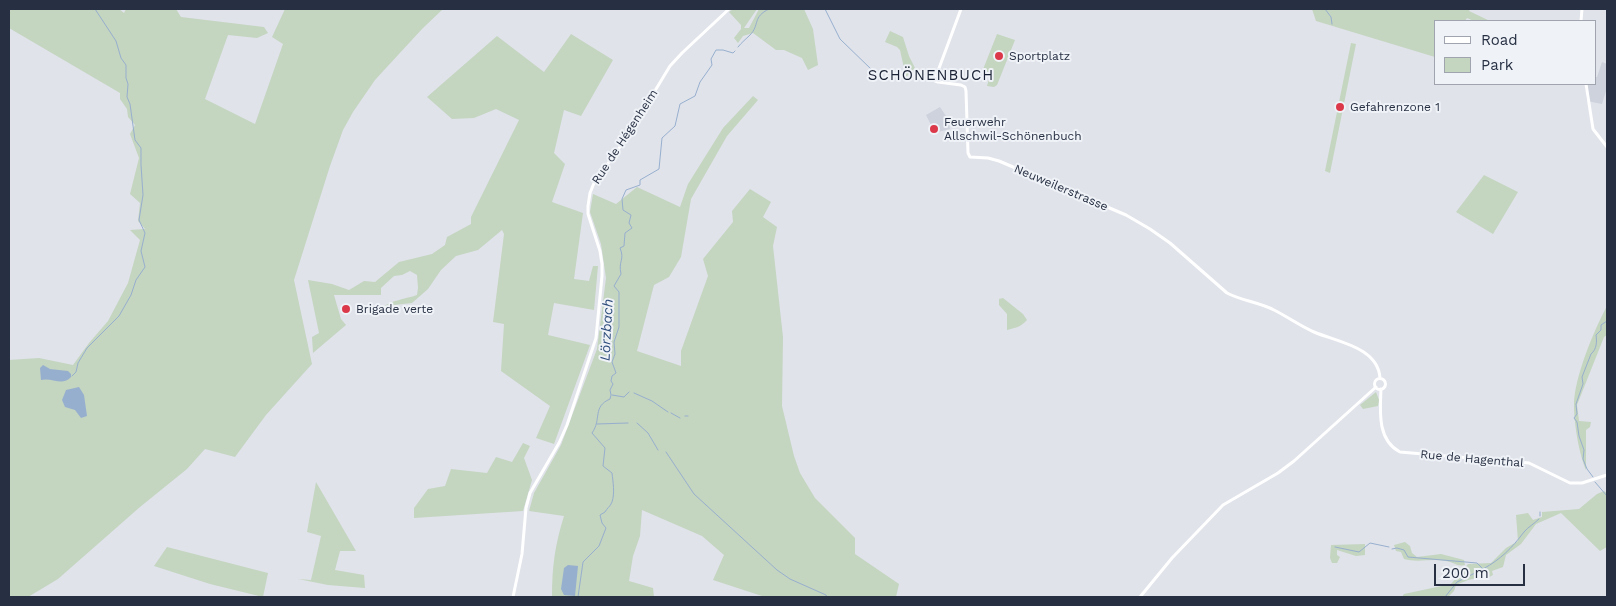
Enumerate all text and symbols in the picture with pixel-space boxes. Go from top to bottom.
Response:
legend [1434,20,1596,85]
text: Road [1481,31,1518,49]
place label: Sportplatz [1009,49,1070,63]
marker: Sportplatz [993,50,1005,62]
text: Park [1481,56,1513,74]
district label: SCHÖNENBUCH [866,67,996,85]
street label: Rue de Hégenheim [589,87,661,187]
place label: Gefahrenzone 1 [1350,100,1440,114]
marker: Gefahrenzone 1 [1334,101,1346,113]
place label: Feuerwehr Allschwil-Schönenbuch [944,115,1082,143]
marker: Feuerwehr Allschwil-Schönenbuch [928,123,940,135]
street label: Neuweilerstrasse [1012,162,1110,214]
water label: Lörzbach [597,299,617,361]
place label: Brigade verte [356,302,433,316]
marker: Brigade verte [340,303,352,315]
street label: Rue de Hagenthal [1420,447,1524,471]
scale bar [1436,554,1527,586]
text: 200 m [1442,564,1489,582]

